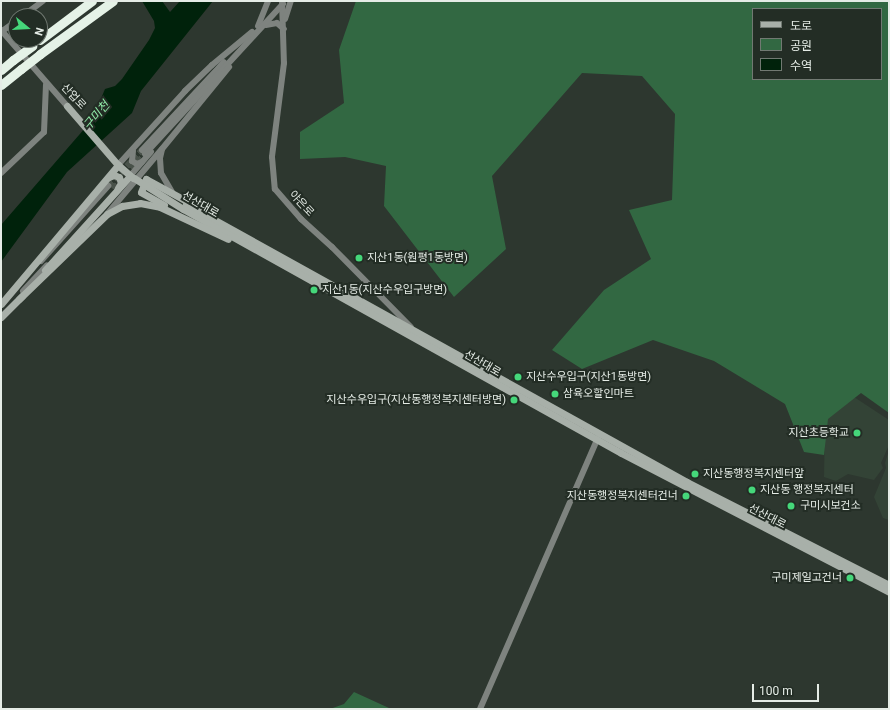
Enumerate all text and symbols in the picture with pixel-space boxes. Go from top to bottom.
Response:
north arrow [8,8,48,48]
legend [752,8,882,80]
text: 도로 [790,19,812,33]
text: N [32,26,46,37]
text: 공원 [790,39,812,53]
text: 수역 [790,59,812,73]
street label: 산업로 [58,81,88,113]
water label: 구미천 [81,99,113,133]
street label: 야은로 [286,188,316,220]
street label: 선산대로 [179,189,221,221]
place label: 지산1동(원평1동방면) [367,251,468,265]
marker: 지산1동(원평1동방면) [354,253,364,263]
place label: 지산1동(지산수우입구방면) [322,283,447,297]
marker: 지산1동(지산수우입구방면) [309,285,319,295]
street label: 선산대로 [461,348,503,380]
place label: 지산수우입구(지산1동방면) [526,370,651,384]
marker: 지산수우입구(지산1동방면) [513,372,523,382]
place label: 삼육오할인마트 [563,387,634,401]
marker: 삼육오할인마트 [550,389,560,399]
place label: 지산수우입구(지산동행정복지센터방면) [326,393,506,407]
marker: 지산수우입구(지산동행정복지센터방면) [509,395,519,405]
place label: 지산초등학교 [788,426,849,440]
marker: 지산초등학교 [852,428,862,438]
place label: 지산동행정복지센터앞 [703,467,804,481]
marker: 지산동행정복지센터앞 [690,469,700,479]
place label: 지산동 행정복지센터 [760,483,854,497]
marker: 지산동 행정복지센터 [747,485,757,495]
place label: 지산동행정복지센터건너 [567,489,678,503]
marker: 지산동행정복지센터건너 [681,491,691,501]
place label: 구미시보건소 [800,499,861,513]
marker: 구미시보건소 [785,500,797,512]
street label: 선산대로 [746,502,788,532]
place label: 구미제일고건너 [771,571,842,585]
marker: 구미제일고건너 [845,573,855,583]
scale bar [754,676,821,702]
text: 100 m [759,684,793,698]

